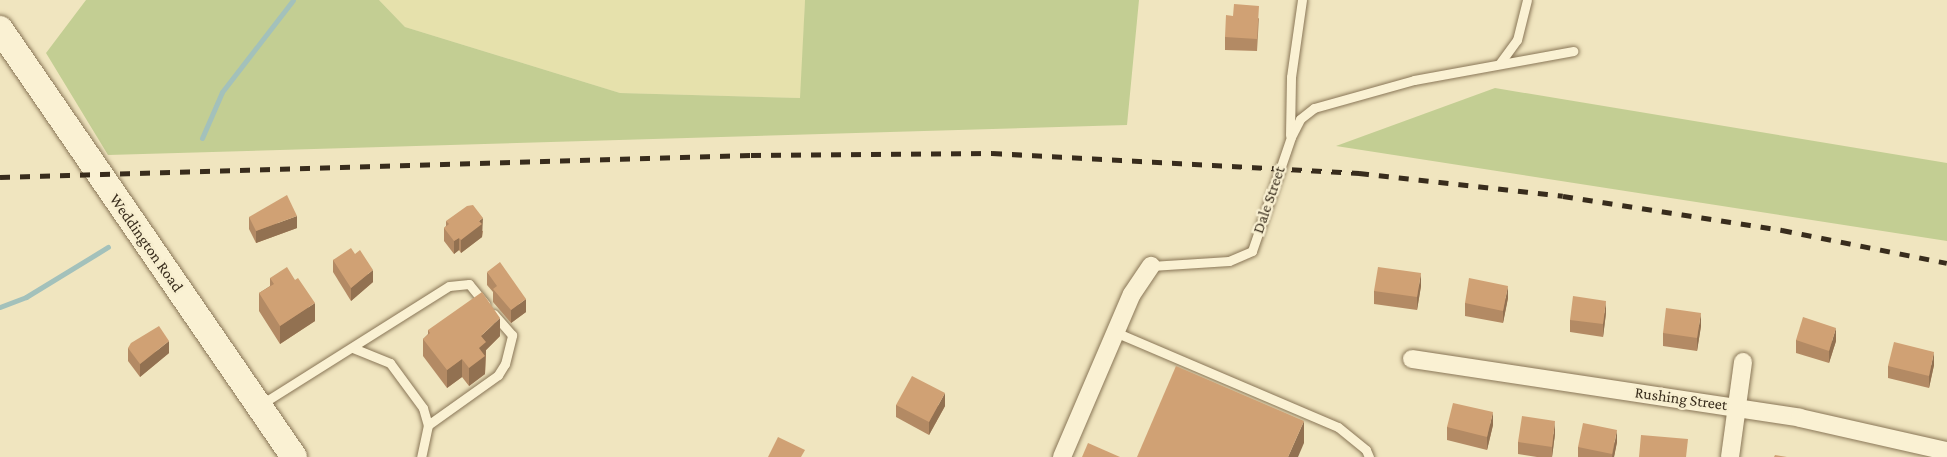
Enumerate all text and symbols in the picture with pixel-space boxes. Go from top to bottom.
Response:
street label: Dale Street [1249,164,1289,236]
street label: Weddington Road [105,190,187,296]
street label: Rushing Street [1634,383,1728,415]

